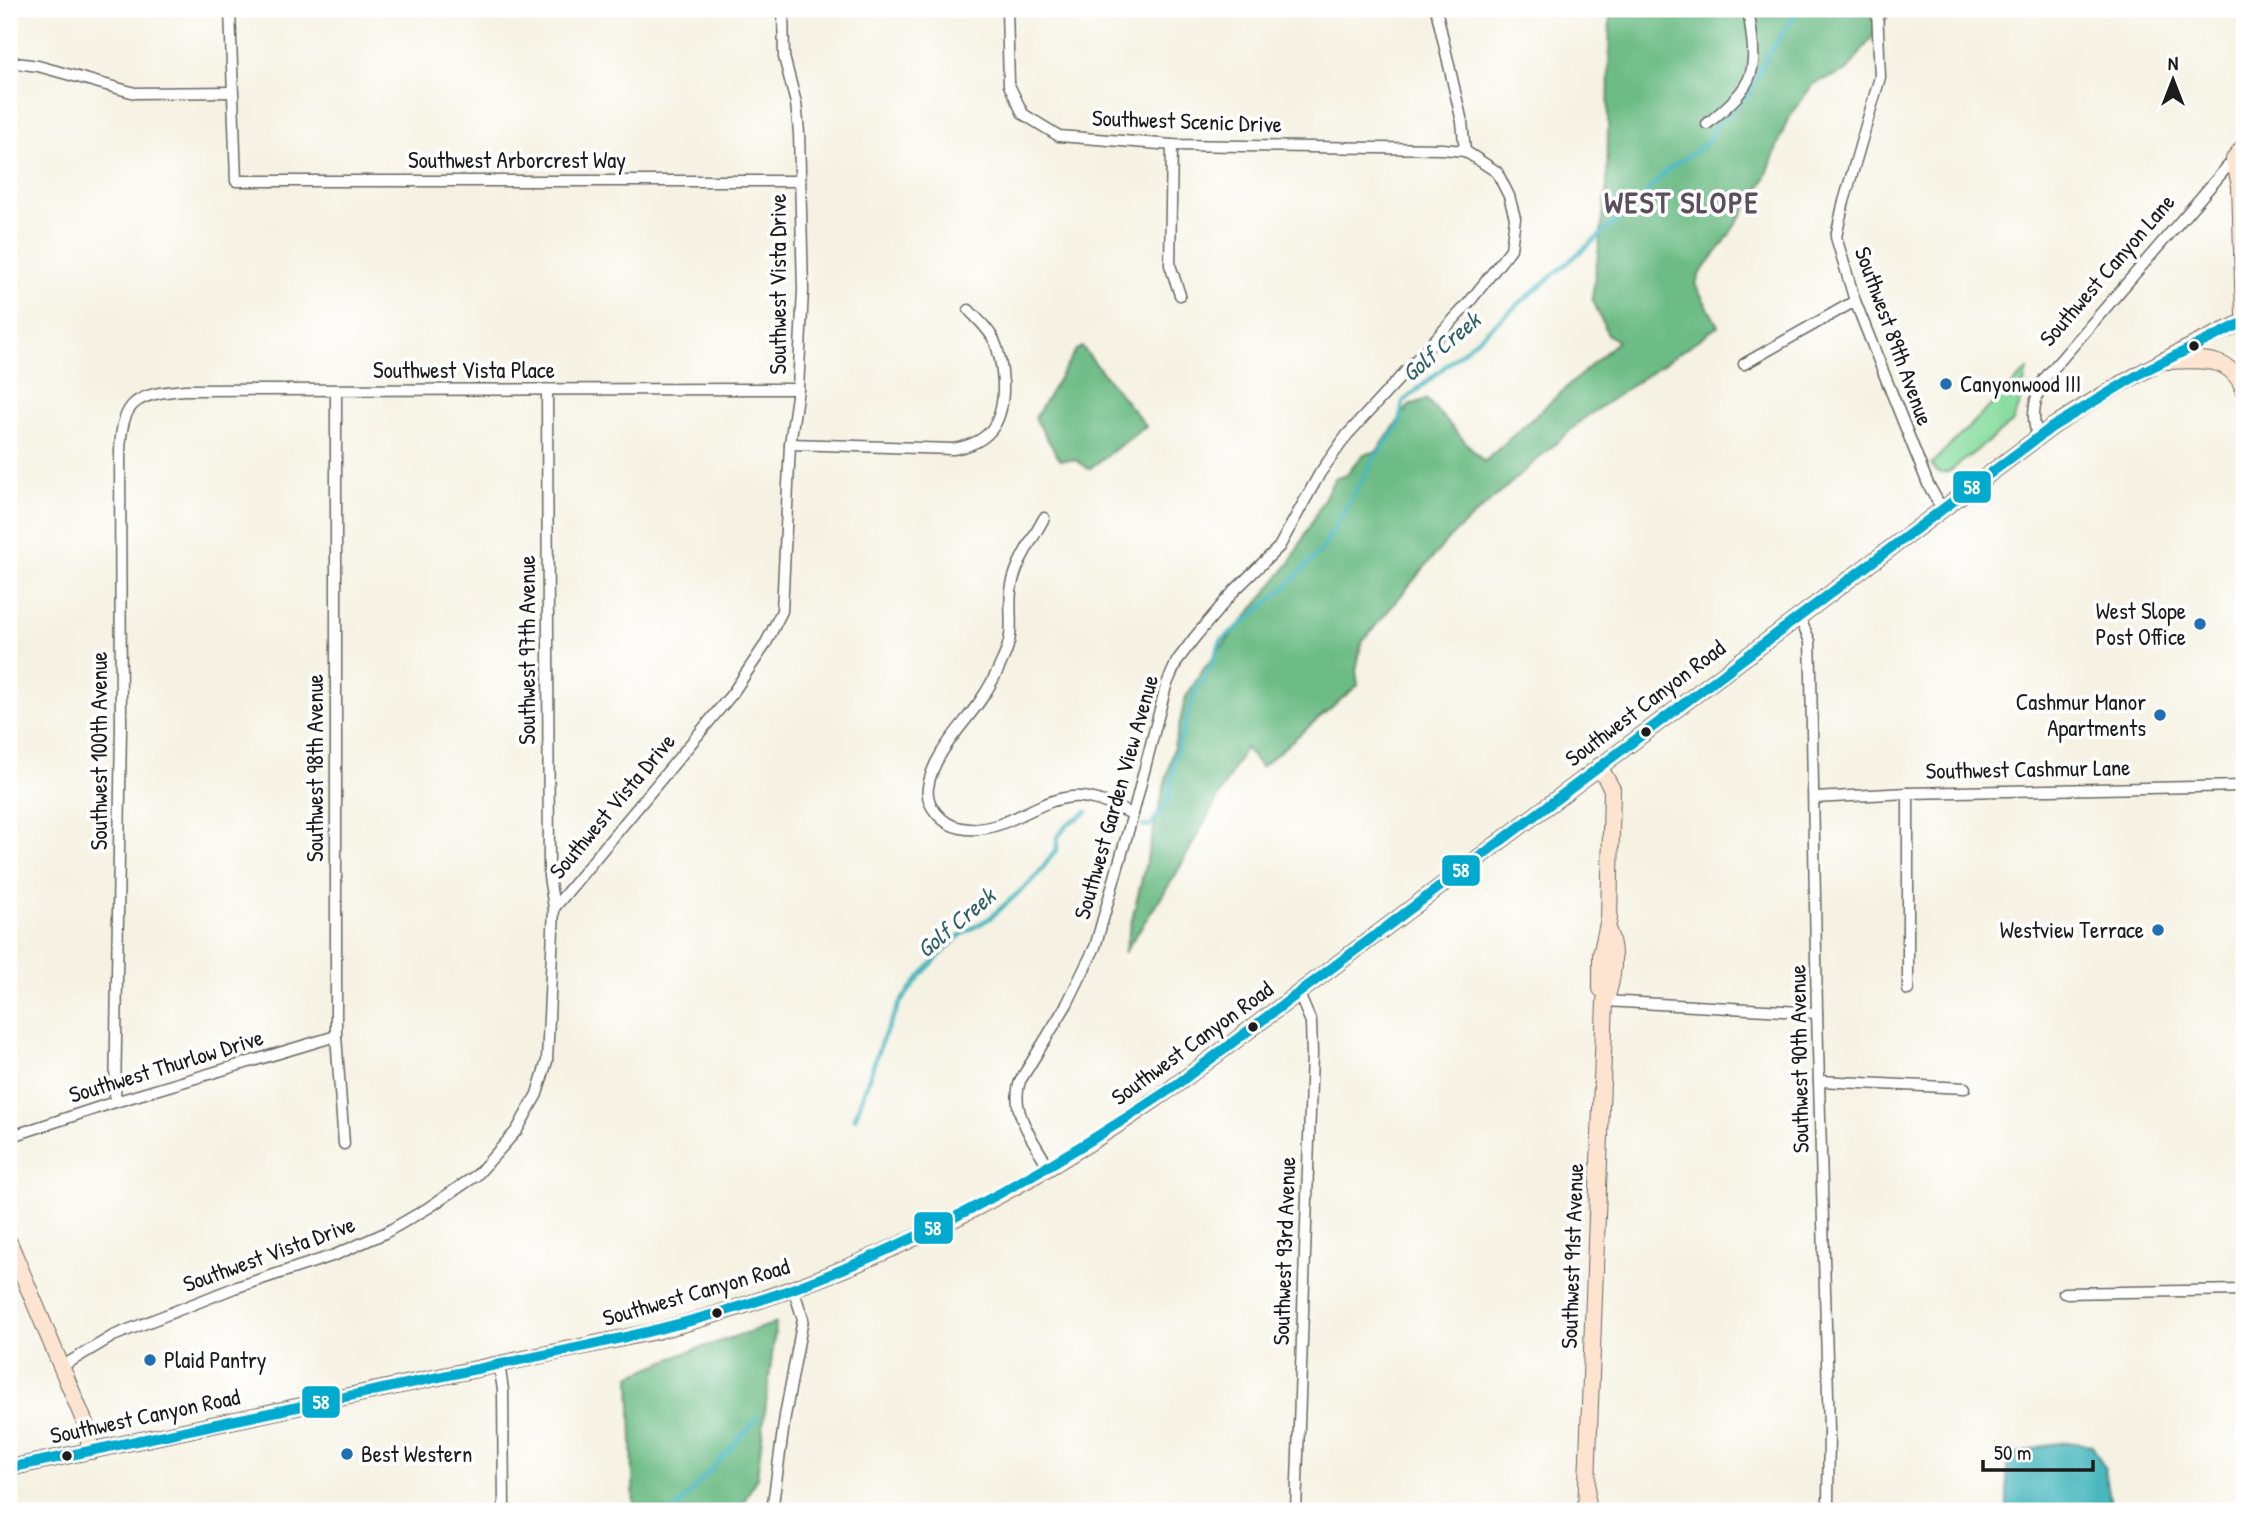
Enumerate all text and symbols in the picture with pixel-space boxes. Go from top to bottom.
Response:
north arrow [2138,46,2208,116]
text: N [2168,50,2178,76]
street label: Southwest Scenic Drive [1091,102,1283,139]
street label: Southwest Arborcrest Way [408,144,626,175]
district label: WEST SLOPE [1604,182,1760,222]
street label: Southwest Canyon Lane [2032,187,2181,352]
street label: Southwest Vista Drive [762,194,793,374]
street label: Southwest 89th Avenue [1848,242,1941,429]
water label: Golf Creek [1394,303,1488,388]
unlabelled marker [2187,339,2201,353]
street label: Southwest Vista Place [373,354,555,385]
place label: Canyonwood III [1960,368,2081,399]
marker: Canyonwood III [1938,376,1954,392]
line badge: 58 [1952,470,1992,504]
text: 58 [1964,474,1980,500]
street label: Southwest 97th Avenue [511,555,542,745]
place label: West Slope Post Office [2096,595,2186,652]
marker: West Slope Post Office [2192,616,2208,632]
street label: Southwest Canyon Road [1558,632,1731,773]
street label: Southwest 100th Avenue [83,652,114,850]
street label: Southwest Garden View Avenue [1066,671,1165,923]
street label: Southwest 98th Avenue [299,674,330,862]
place label: Cashmur Manor Apartments [2016,686,2146,743]
marker: Cashmur Manor Apartments [2152,707,2168,723]
unlabelled marker [1639,725,1653,739]
street label: Southwest Vista Drive [542,726,682,885]
street label: Southwest Cashmur Lane [1925,751,2131,786]
line badge: 58 [1441,854,1481,887]
text: 58 [1453,857,1469,883]
water label: Golf Creek [909,879,1003,964]
place label: Westview Terrace [2000,914,2144,945]
marker: Westview Terrace [2150,922,2166,938]
street label: Southwest 90th Avenue [1781,965,1816,1153]
street label: Southwest Canyon Road [1105,973,1279,1112]
unlabelled marker [1246,1020,1260,1034]
street label: Southwest Thurlow Drive [65,1021,267,1110]
street label: Southwest 93rd Avenue [1265,1156,1302,1346]
street label: Southwest 91st Avenue [1553,1163,1590,1349]
street label: Southwest Vista Drive [179,1208,359,1299]
line badge: 58 [913,1211,954,1245]
text: 58 [925,1215,941,1241]
street label: Southwest Canyon Road [599,1250,793,1333]
unlabelled marker [710,1306,724,1320]
place label: Plaid Pantry [164,1344,267,1375]
marker: Plaid Pantry [142,1352,158,1368]
street label: Southwest Canyon Road [47,1380,242,1451]
line badge: 58 [301,1385,341,1419]
text: 58 [313,1389,329,1415]
scale bar [1983,1429,2094,1473]
place label: Best Western [361,1438,472,1469]
text: 50 m [1994,1438,2031,1467]
marker: Best Western [339,1446,355,1462]
unlabelled marker [60,1449,74,1463]

